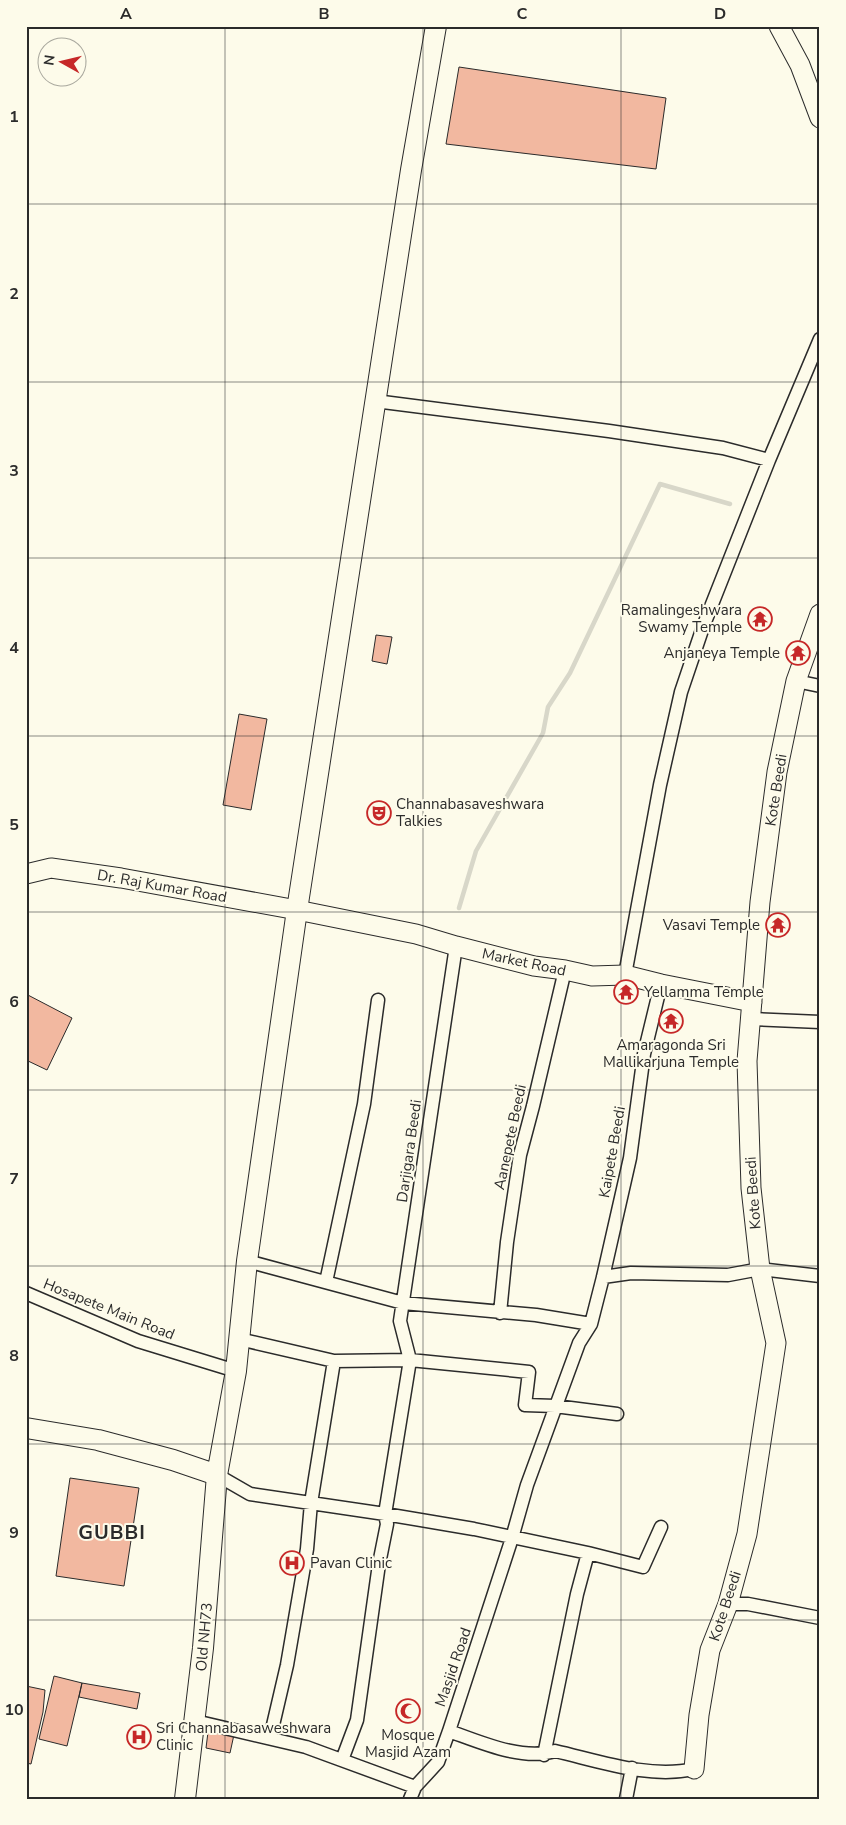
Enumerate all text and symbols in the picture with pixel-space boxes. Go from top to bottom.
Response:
text: A [120,3,132,25]
text: B [318,3,330,25]
text: C [517,3,528,25]
text: D [714,3,726,25]
north arrow [38,38,88,88]
text: N [39,54,60,67]
text: 1 [9,106,19,128]
text: 2 [9,283,19,305]
text: 3 [9,460,19,482]
place label: Ramalingeshwara Swamy Temple [621,600,742,637]
temple icon: Ramalingeshwara Swamy Temple [747,606,773,632]
text: 4 [9,637,19,659]
temple icon: Anjaneya Temple [785,640,811,666]
place label: Anjaneya Temple [663,643,780,663]
street label: Kote Beedi [760,752,792,828]
place label: Channabasaveshwara Talkies [396,794,544,831]
theatre icon: Channabasaveshwara Talkies [366,800,392,826]
text: 5 [9,814,19,836]
street label: Dr. Raj Kumar Road [96,865,228,907]
temple icon: Vasavi Temple [765,912,791,938]
place label: Vasavi Temple [662,915,760,935]
street label: Market Road [480,943,568,981]
temple icon: Yellamma Temple [613,979,639,1005]
place label: Yellamma Temple [643,982,764,1002]
text: 6 [9,991,19,1013]
temple icon: Amaragonda Sri Mallikarjuna Temple [658,1008,684,1034]
place label: Amaragonda Sri Mallikarjuna Temple [603,1035,739,1072]
street label: Aanepete Beedi [489,1082,531,1192]
street label: Darjigara Beedi [392,1098,426,1204]
street label: Kaipete Beedi [594,1105,630,1199]
street label: Kote Beedi [740,1156,766,1230]
text: 7 [9,1168,19,1190]
street label: Hosapete Main Road [40,1273,178,1345]
text: 8 [9,1345,19,1367]
district label: GUBBI [78,1519,146,1546]
text: 9 [9,1522,19,1544]
hospital icon: Pavan Clinic [279,1550,305,1576]
place label: Pavan Clinic [310,1553,392,1573]
street label: Kote Beedi [704,1568,746,1644]
street label: Old NH73 [191,1602,217,1672]
street label: Masjid Road [430,1625,476,1709]
mosque icon: Mosque Masjid Azam [395,1698,421,1724]
text: 10 [4,1699,24,1721]
place label: Sri Channabasaweshwara Clinic [156,1718,331,1755]
hospital icon: Sri Channabasaweshwara Clinic [126,1724,152,1750]
place label: Mosque Masjid Azam [365,1725,451,1762]

